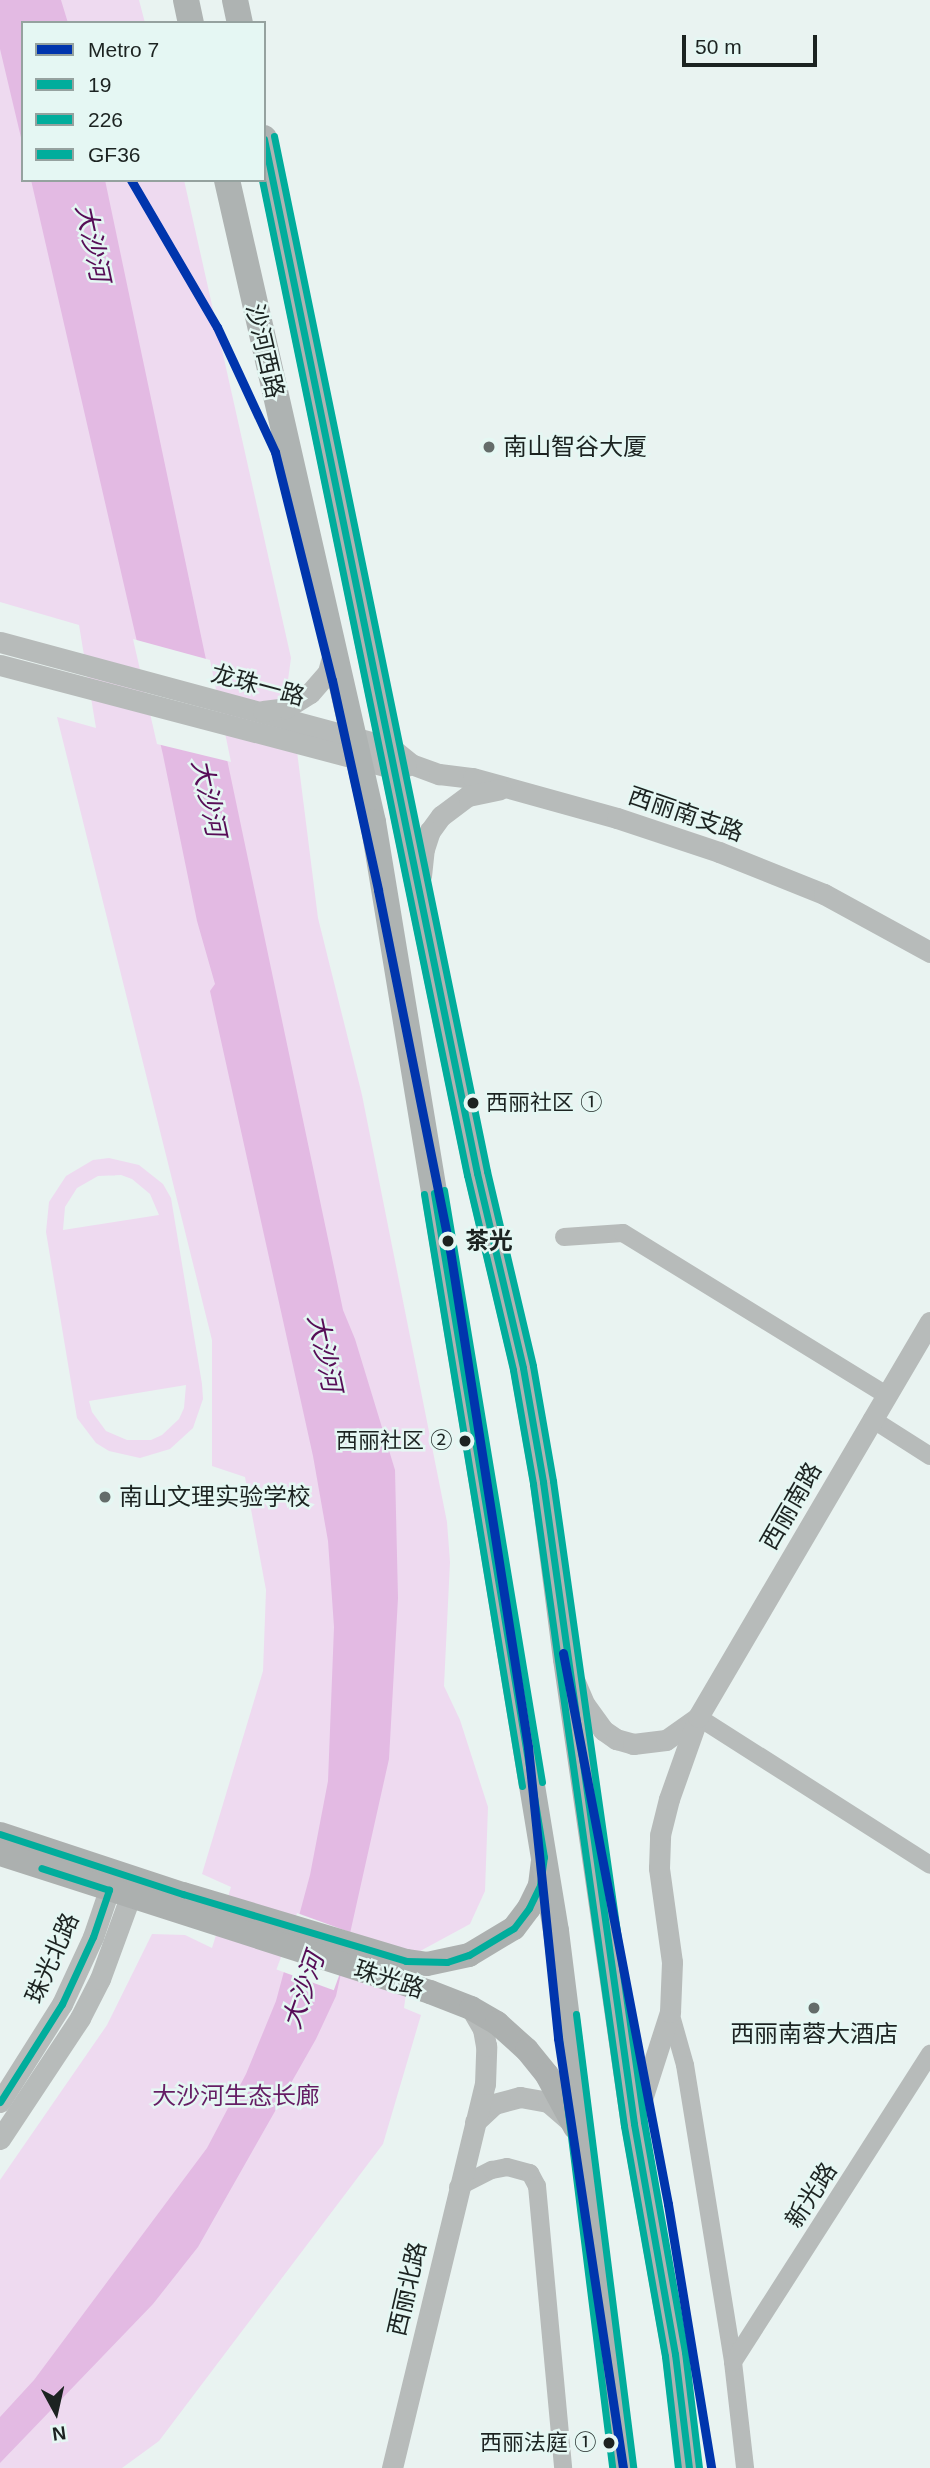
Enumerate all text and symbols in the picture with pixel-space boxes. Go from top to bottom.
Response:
legend [21,21,266,182]
scale bar [685,21,820,65]
text: 50 m [695,35,742,58]
text: Metro 7 [88,38,159,61]
text: 19 [88,73,111,96]
text: 226 [88,108,123,131]
text: GF36 [88,143,141,166]
water label: 大沙河 [69,202,115,284]
street label: 沙河西路 [240,301,290,401]
place label: 南山智谷大厦 [503,433,647,461]
marker: 南山智谷大厦 [481,439,497,455]
street label: 龙珠一路 [208,659,308,711]
water label: 大沙河 [185,757,231,839]
street label: 西丽南支路 [625,781,747,847]
place label: 西丽社区 ① [486,1090,602,1116]
marker: 西丽社区 ① [466,1096,480,1110]
place label: 茶光 [465,1227,513,1255]
marker: 茶光 [437,1230,459,1252]
water label: 大沙河 [301,1312,347,1394]
place label: 西丽社区 ② [336,1428,452,1454]
marker: 西丽社区 ② [458,1434,472,1448]
street label: 西丽南路 [755,1457,827,1555]
place label: 南山文理实验学校 [119,1483,311,1511]
marker: 南山文理实验学校 [97,1489,113,1505]
street label: 珠光北路 [19,1908,85,2008]
water label: 大沙河 [277,1949,331,2033]
street label: 珠光路 [350,1954,428,2004]
marker: 西丽南蓉大酒店 [806,2000,822,2016]
place label: 西丽南蓉大酒店 [730,2020,898,2048]
park label: 大沙河生态长廊 [152,2082,320,2110]
street label: 新光路 [779,2157,843,2233]
street label: 西丽北路 [382,2239,432,2339]
north arrow [21,2377,91,2447]
text: N [51,2422,67,2445]
place label: 西丽法庭 ① [480,2430,596,2456]
marker: 西丽法庭 ① [602,2436,616,2450]

